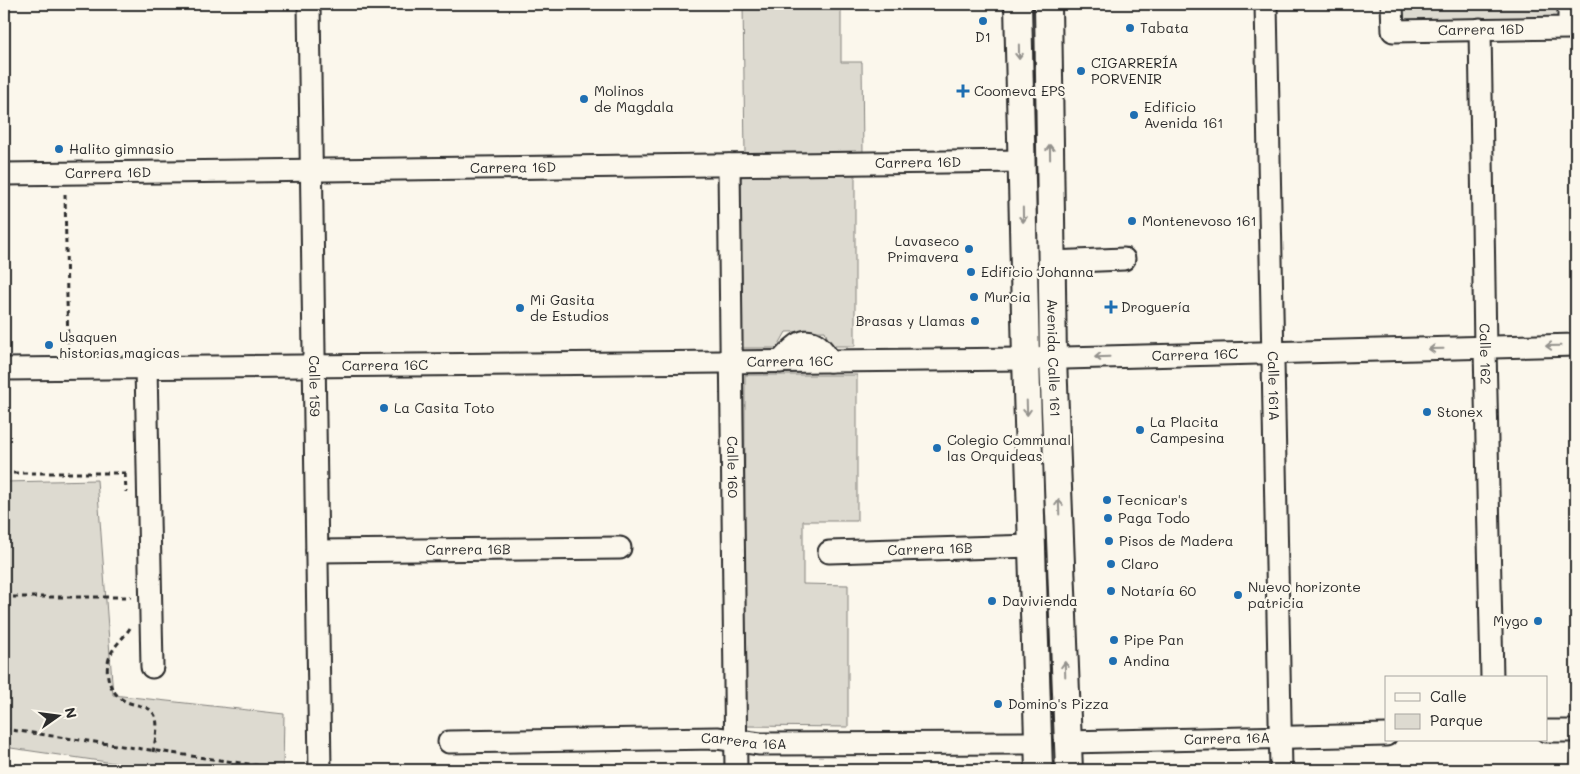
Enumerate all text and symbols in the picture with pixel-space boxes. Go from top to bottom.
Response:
marker: D1 [977,15,989,27]
place label: Tabata [1140,18,1189,37]
street label: Carrera 16D [1438,19,1524,39]
marker: Tabata [1124,22,1136,34]
place label: D1 [975,27,991,46]
one-way arrow [1015,44,1024,60]
place label: CIGARRERÍA PORVENIR [1091,53,1178,88]
marker: CIGARRERÍA PORVENIR [1075,65,1087,77]
place label: Molinos de Magdala [594,81,674,116]
place label: Coomeva EPS [974,81,1066,100]
marker: Coomeva EPS [956,84,970,98]
marker: Molinos de Magdala [578,93,590,105]
place label: Edificio Avenida 161 [1144,97,1223,132]
marker: Edificio Avenida 161 [1128,109,1140,121]
place label: Halito gimnasio [69,139,174,158]
marker: Halito gimnasio [53,143,65,155]
one-way arrow [1045,145,1055,161]
street label: Carrera 16D [875,152,961,172]
street label: Carrera 16D [470,157,556,177]
street label: Carrera 16D [65,162,151,182]
one-way arrow [1018,206,1028,223]
place label: Montenevoso 161 [1142,211,1257,230]
marker: Montenevoso 161 [1126,215,1138,227]
place label: Lavaseco Primavera [887,231,959,266]
marker: Lavaseco Primavera [963,243,975,255]
place label: Edificio Johanna [981,262,1094,281]
marker: Edificio Johanna [965,266,977,278]
place label: Murcia [984,287,1031,306]
place label: Mi Gasita de Estudios [530,290,609,325]
marker: Murcia [968,291,980,303]
place label: Droguería [1121,297,1191,316]
street label: Avenida Calle 161 [1043,299,1065,418]
marker: Droguería [1105,301,1117,313]
marker: Mi Gasita de Estudios [514,302,526,314]
place label: Brasas y Llamas [856,311,965,330]
marker: Brasas y Llamas [969,315,981,327]
street label: Calle 162 [1476,323,1496,385]
place label: Usaquen historias magicas [59,327,180,362]
marker: Usaquen historias magicas [43,339,55,351]
one-way arrow [1545,341,1561,350]
street label: Carrera 16C [1151,344,1238,365]
one-way arrow [1428,344,1444,354]
street label: Carrera 16C [747,351,833,371]
street label: Calle 161A [1264,351,1284,421]
one-way arrow [1094,353,1110,362]
street label: Calle 159 [305,355,325,417]
street label: Carrera 16C [342,355,428,375]
place label: La Casita Toto [394,398,494,417]
one-way arrow [1023,400,1032,416]
marker: La Casita Toto [378,402,390,414]
place label: Stonex [1437,402,1483,421]
marker: Stonex [1421,406,1433,418]
place label: La Placita Campesina [1150,412,1225,447]
marker: La Placita Campesina [1134,424,1146,436]
place label: Colegio Communal las Orquideas [947,430,1071,465]
street label: Calle 160 [723,436,743,499]
marker: Colegio Communal las Orquideas [931,442,943,454]
place label: Tecnicar's [1117,490,1188,509]
marker: Tecnicar's [1101,494,1113,506]
one-way arrow [1054,499,1063,515]
place label: Paga Todo [1118,508,1190,527]
marker: Paga Todo [1102,512,1114,524]
place label: Pisos de Madera [1119,531,1233,550]
marker: Pisos de Madera [1103,535,1115,547]
street label: Carrera 16B [887,538,973,559]
street label: Carrera 16B [425,539,511,559]
place label: Claro [1121,554,1159,573]
marker: Claro [1105,558,1117,570]
place label: Nuevo horizonte patricia [1248,577,1361,612]
place label: Notaría 60 [1121,581,1197,600]
marker: Notaría 60 [1105,585,1117,597]
marker: Nuevo horizonte patricia [1232,589,1244,601]
place label: Davivienda [1002,591,1078,610]
marker: Davivienda [986,595,998,607]
place label: Mygo [1493,611,1528,630]
marker: Mygo [1532,615,1544,627]
place label: Pipe Pan [1124,630,1184,649]
marker: Pipe Pan [1108,634,1120,646]
place label: Andina [1123,651,1170,670]
marker: Andina [1107,655,1119,667]
one-way arrow [1060,661,1070,678]
legend [1385,676,1548,742]
text: Calle [1430,686,1467,706]
north arrow [32,692,82,742]
place label: Domino's Pizza [1008,694,1109,713]
marker: Domino's Pizza [992,698,1004,710]
text: N [61,705,82,720]
text: Parque [1430,710,1483,730]
street label: Carrera 16A [701,728,787,753]
street label: Carrera 16A [1184,728,1270,748]

